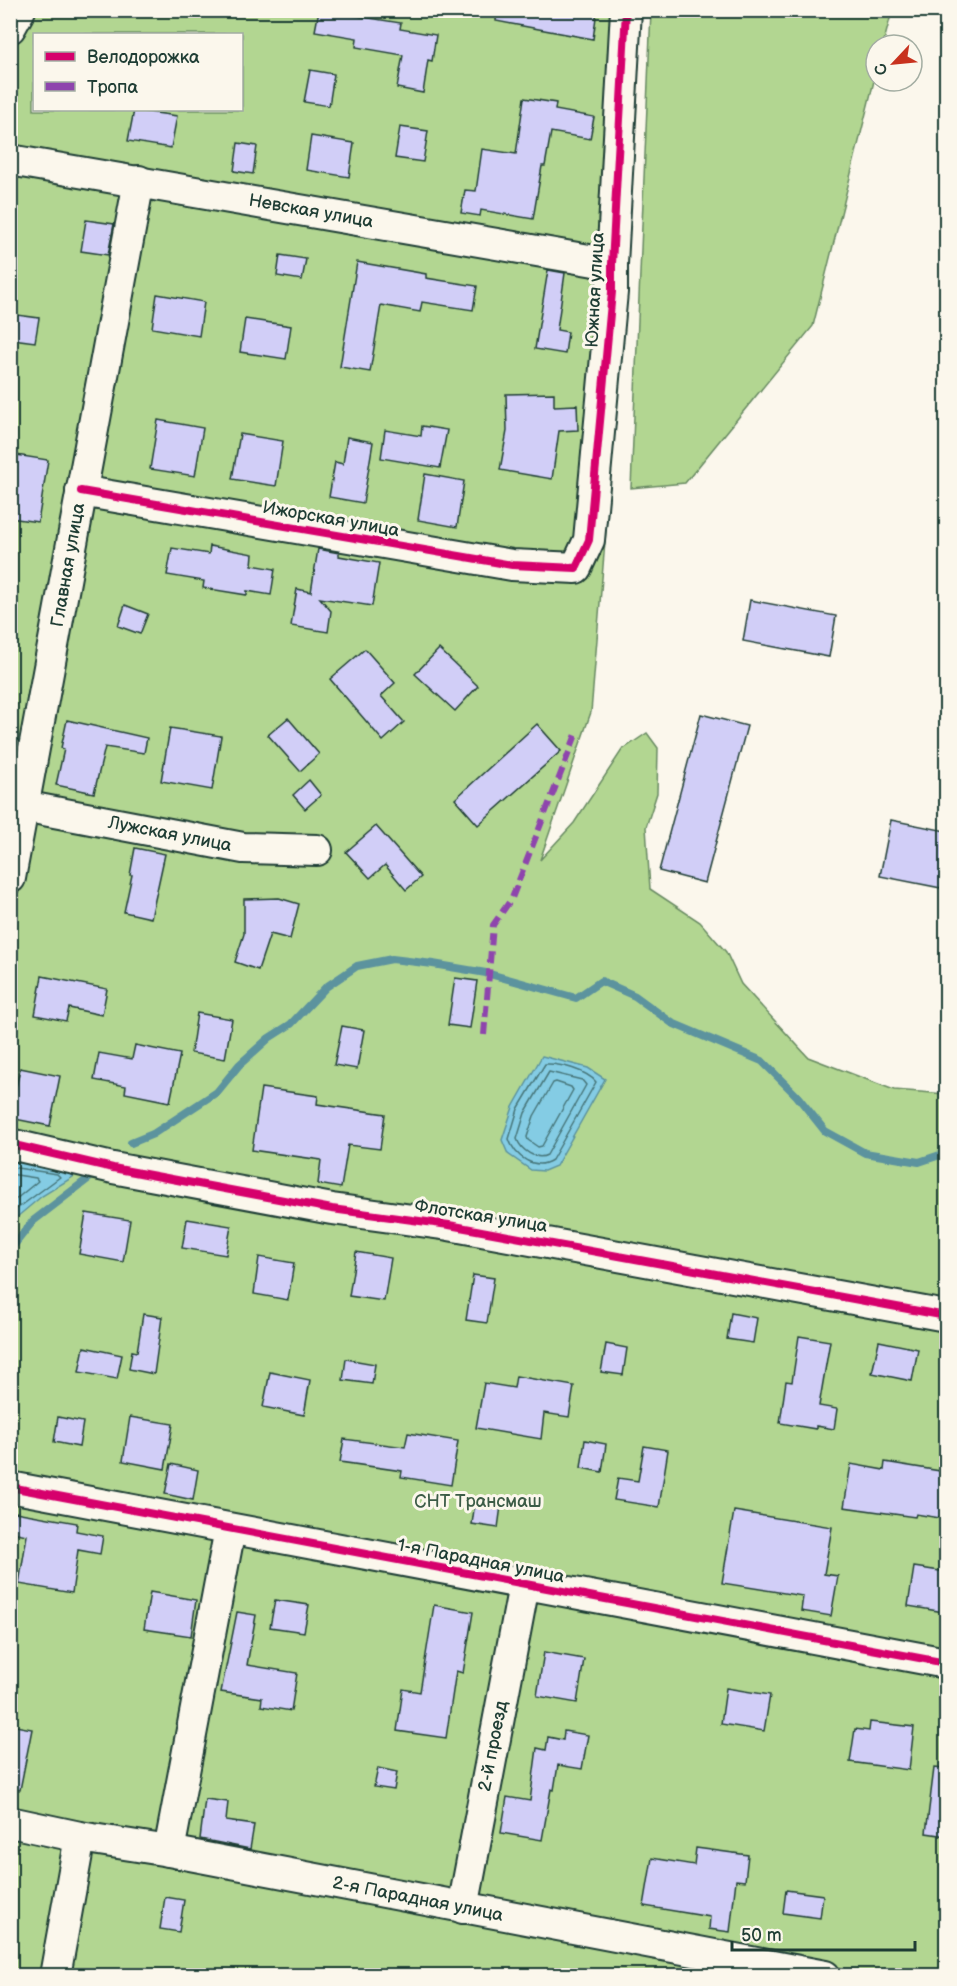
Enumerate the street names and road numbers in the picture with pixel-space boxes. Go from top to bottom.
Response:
street label: Невская улица [247,190,375,232]
street label: Южная улица [581,231,609,348]
street label: Ижорская улица [261,497,401,541]
street label: Главная улица [47,501,89,629]
street label: Лужская улица [105,812,234,856]
street label: Флотская улица [413,1195,549,1237]
street label: 1-я Парадная улица [396,1534,567,1588]
street label: 2-й проезд [474,1699,512,1793]
street label: 2-я Парадная улица [331,1872,505,1926]

